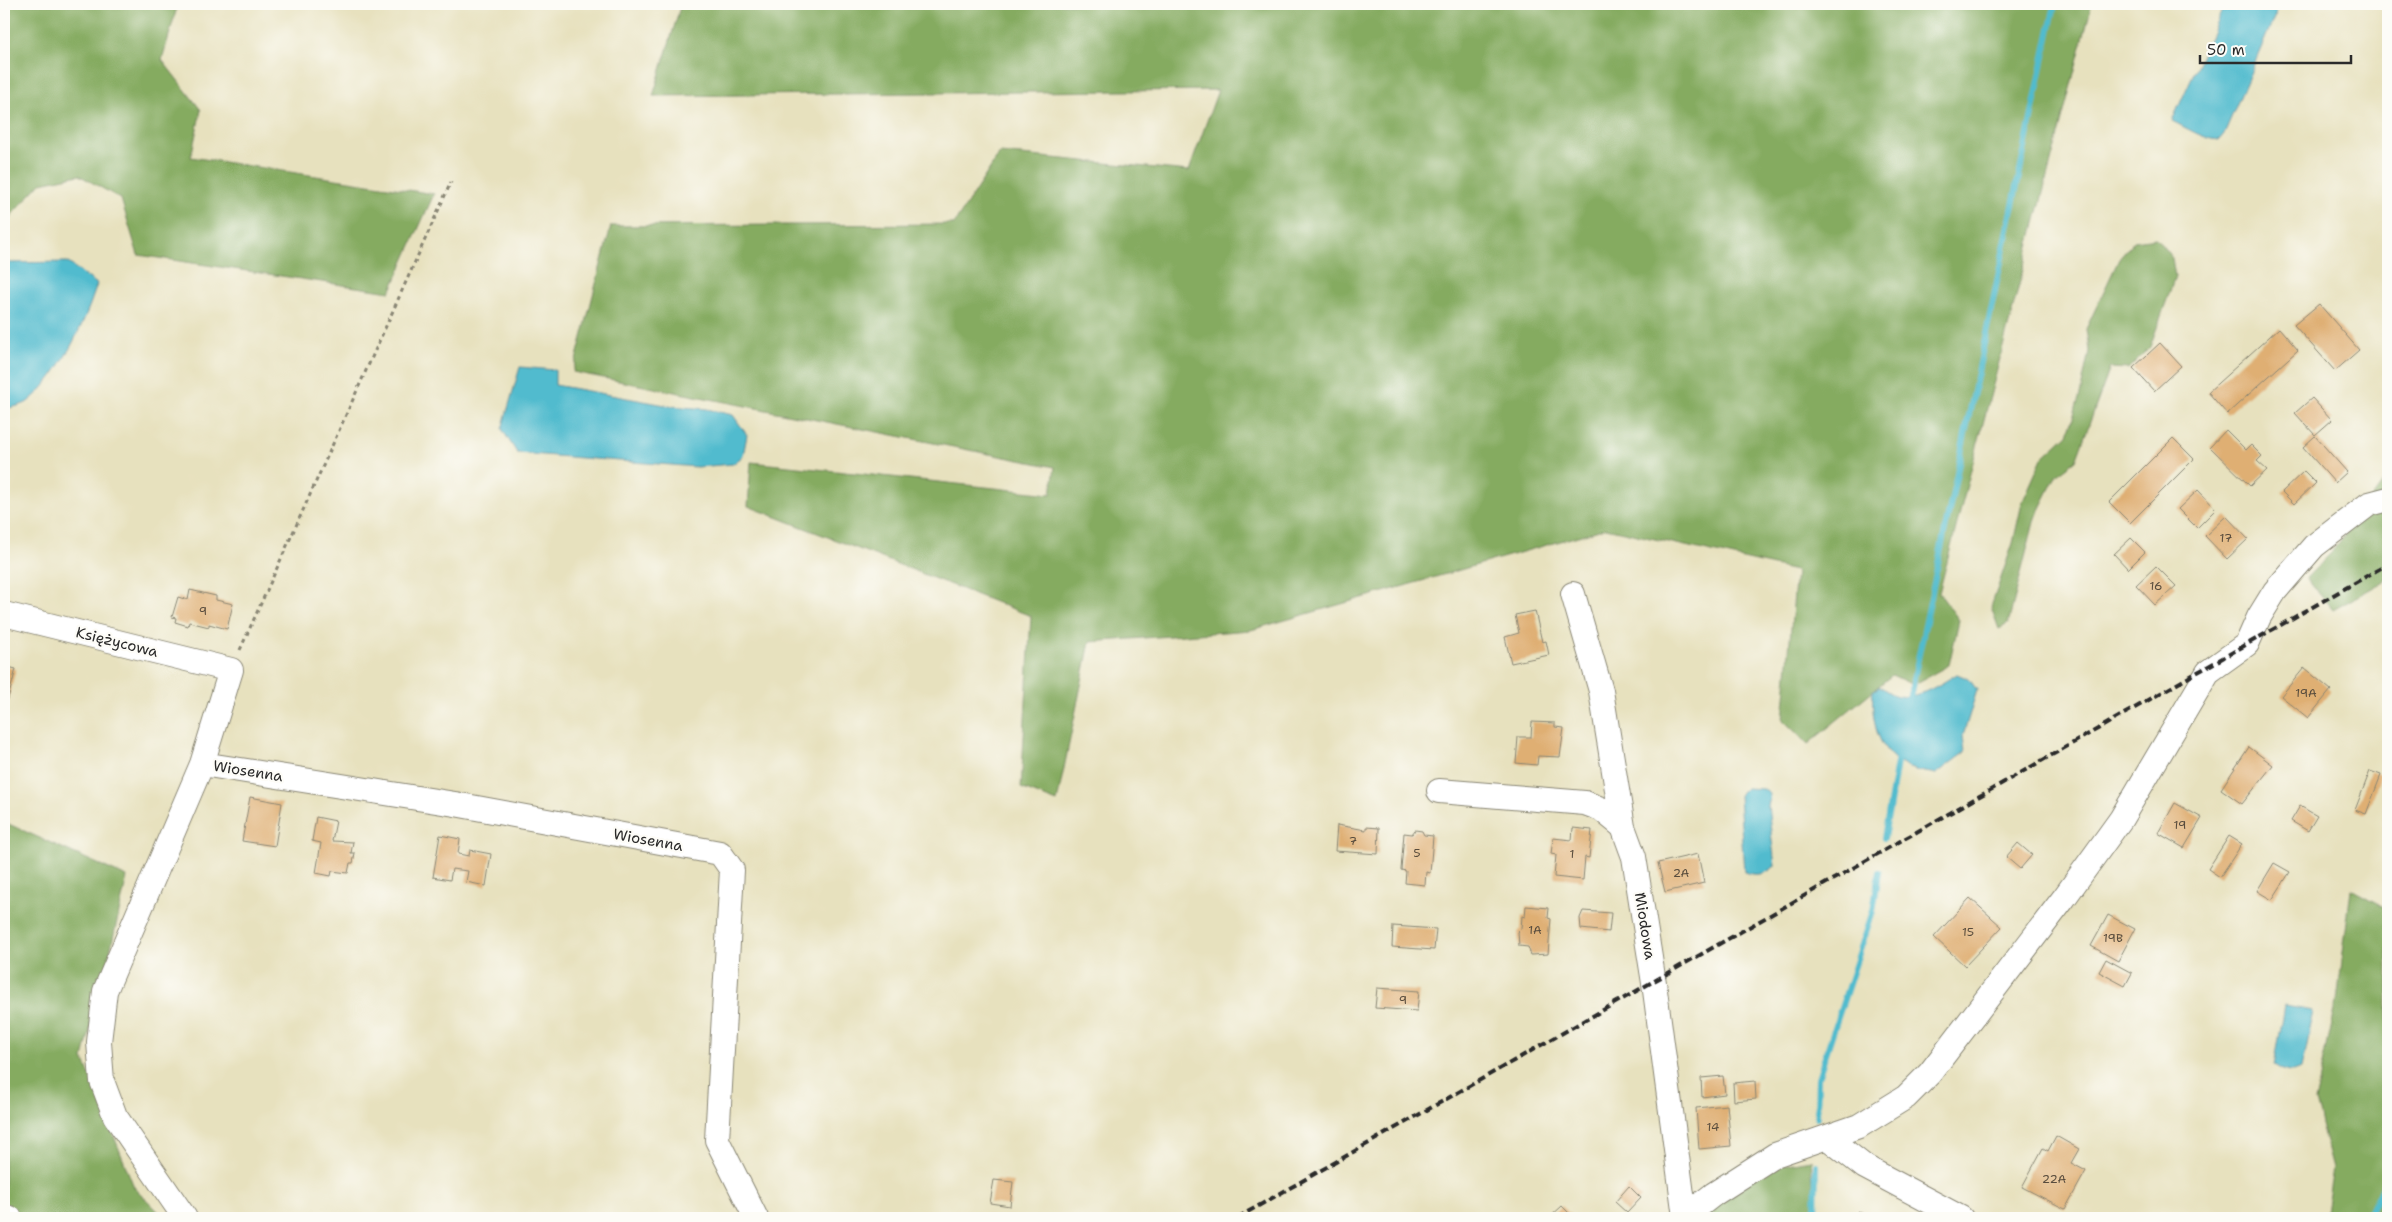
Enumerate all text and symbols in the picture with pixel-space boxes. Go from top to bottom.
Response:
scale bar [2200,32,2351,64]
text: 50 m [2207,40,2245,60]
house number: 17 [2220,530,2232,546]
house number: 16 [2149,578,2163,594]
house number: 9 [199,603,207,619]
street label: Księżycowa [74,622,161,662]
house number: 19A [2295,685,2317,701]
street label: Wiosenna [212,756,285,786]
house number: 19 [2174,817,2186,833]
street label: Wiosenna [612,824,685,856]
house number: 7 [1349,833,1357,849]
house number: 5 [1413,845,1421,861]
house number: 1 [1569,846,1575,862]
house number: 2A [1673,865,1690,881]
street label: Miodowa [1630,891,1660,962]
house number: 1A [1528,922,1542,938]
house number: 15 [1962,924,1974,940]
house number: 19B [2103,930,2123,946]
house number: 9 [1399,992,1407,1008]
house number: 14 [1707,1119,1719,1135]
house number: 22A [2042,1171,2066,1187]

